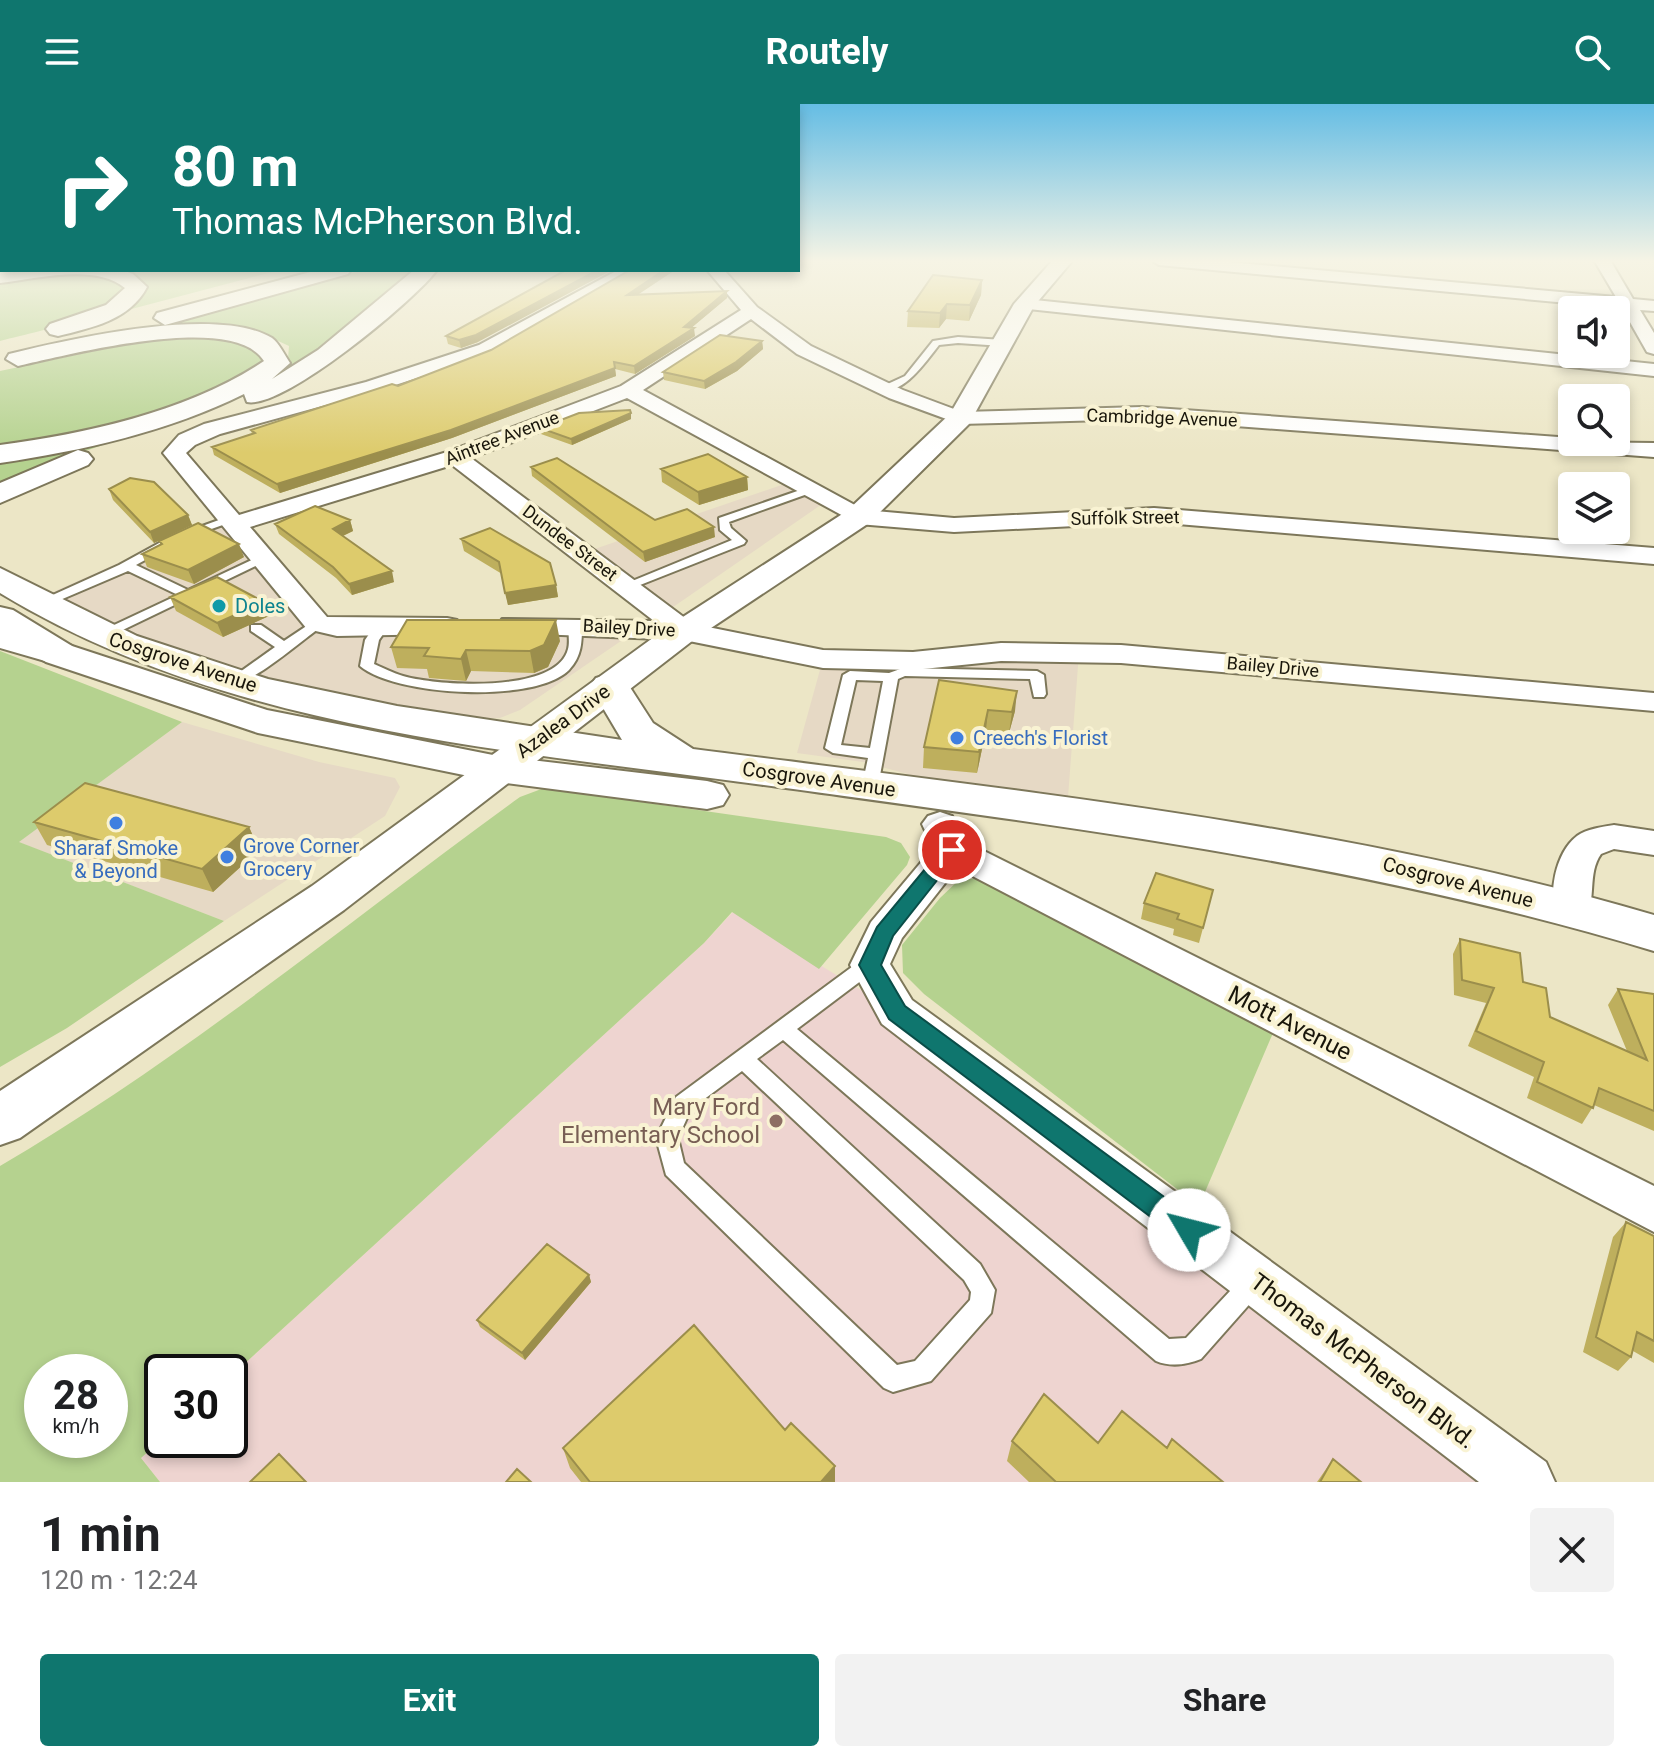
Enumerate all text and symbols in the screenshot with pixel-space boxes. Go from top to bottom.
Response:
icon: menu [40,30,84,74]
icon: search [1570,30,1614,74]
text: Routely [766,31,888,73]
text: 80 m [172,134,299,200]
icon: right [40,136,144,240]
text: Thomas McPherson Blvd. [172,201,583,243]
map controls [1558,296,1630,544]
button: sound [1558,296,1630,368]
button: search [1558,384,1630,456]
street label: Cambridge Avenue [1086,404,1238,431]
street label: Aintree Avenue [442,406,562,469]
button: layers [1558,472,1630,544]
street label: Dundee Street [519,500,622,585]
street label: Suffolk Street [1070,506,1180,529]
place label: Doles [235,594,285,618]
marker: Doles [210,597,228,615]
street label: Bailey Drive [582,615,676,640]
street label: Cosgrove Avenue [106,627,260,697]
street label: Bailey Drive [1226,652,1320,681]
street label: Azalea Drive [511,679,615,763]
place label: Creech's Florist [973,726,1108,750]
marker: Creech's Florist [948,729,966,747]
street label: Cosgrove Avenue [741,756,897,802]
marker: Sharaf Smoke & Beyond [107,814,125,832]
pin [918,816,986,884]
icon: arrive [930,828,974,872]
place label: Grove Corner Grocery [243,834,359,881]
place label: Sharaf Smoke & Beyond [54,836,178,883]
marker: Grove Corner Grocery [218,848,236,866]
street label: Cosgrove Avenue [1380,852,1536,912]
street label: Mott Avenue [1224,980,1356,1066]
place label: Mary Ford Elementary School [561,1093,760,1149]
marker: Mary Ford Elementary School [767,1112,785,1130]
position arrow [1147,1188,1231,1272]
street label: Thomas McPherson Blvd. [1245,1267,1481,1455]
speed limit sign: 30 [144,1354,248,1458]
text: 28 [53,1372,99,1419]
text: km/h [53,1414,99,1438]
text: 1 min [40,1506,161,1563]
button: close [1530,1508,1614,1592]
text: 120 m · 12:24 [40,1565,198,1595]
button: Exit [40,1654,819,1746]
button: Share [835,1654,1614,1746]

